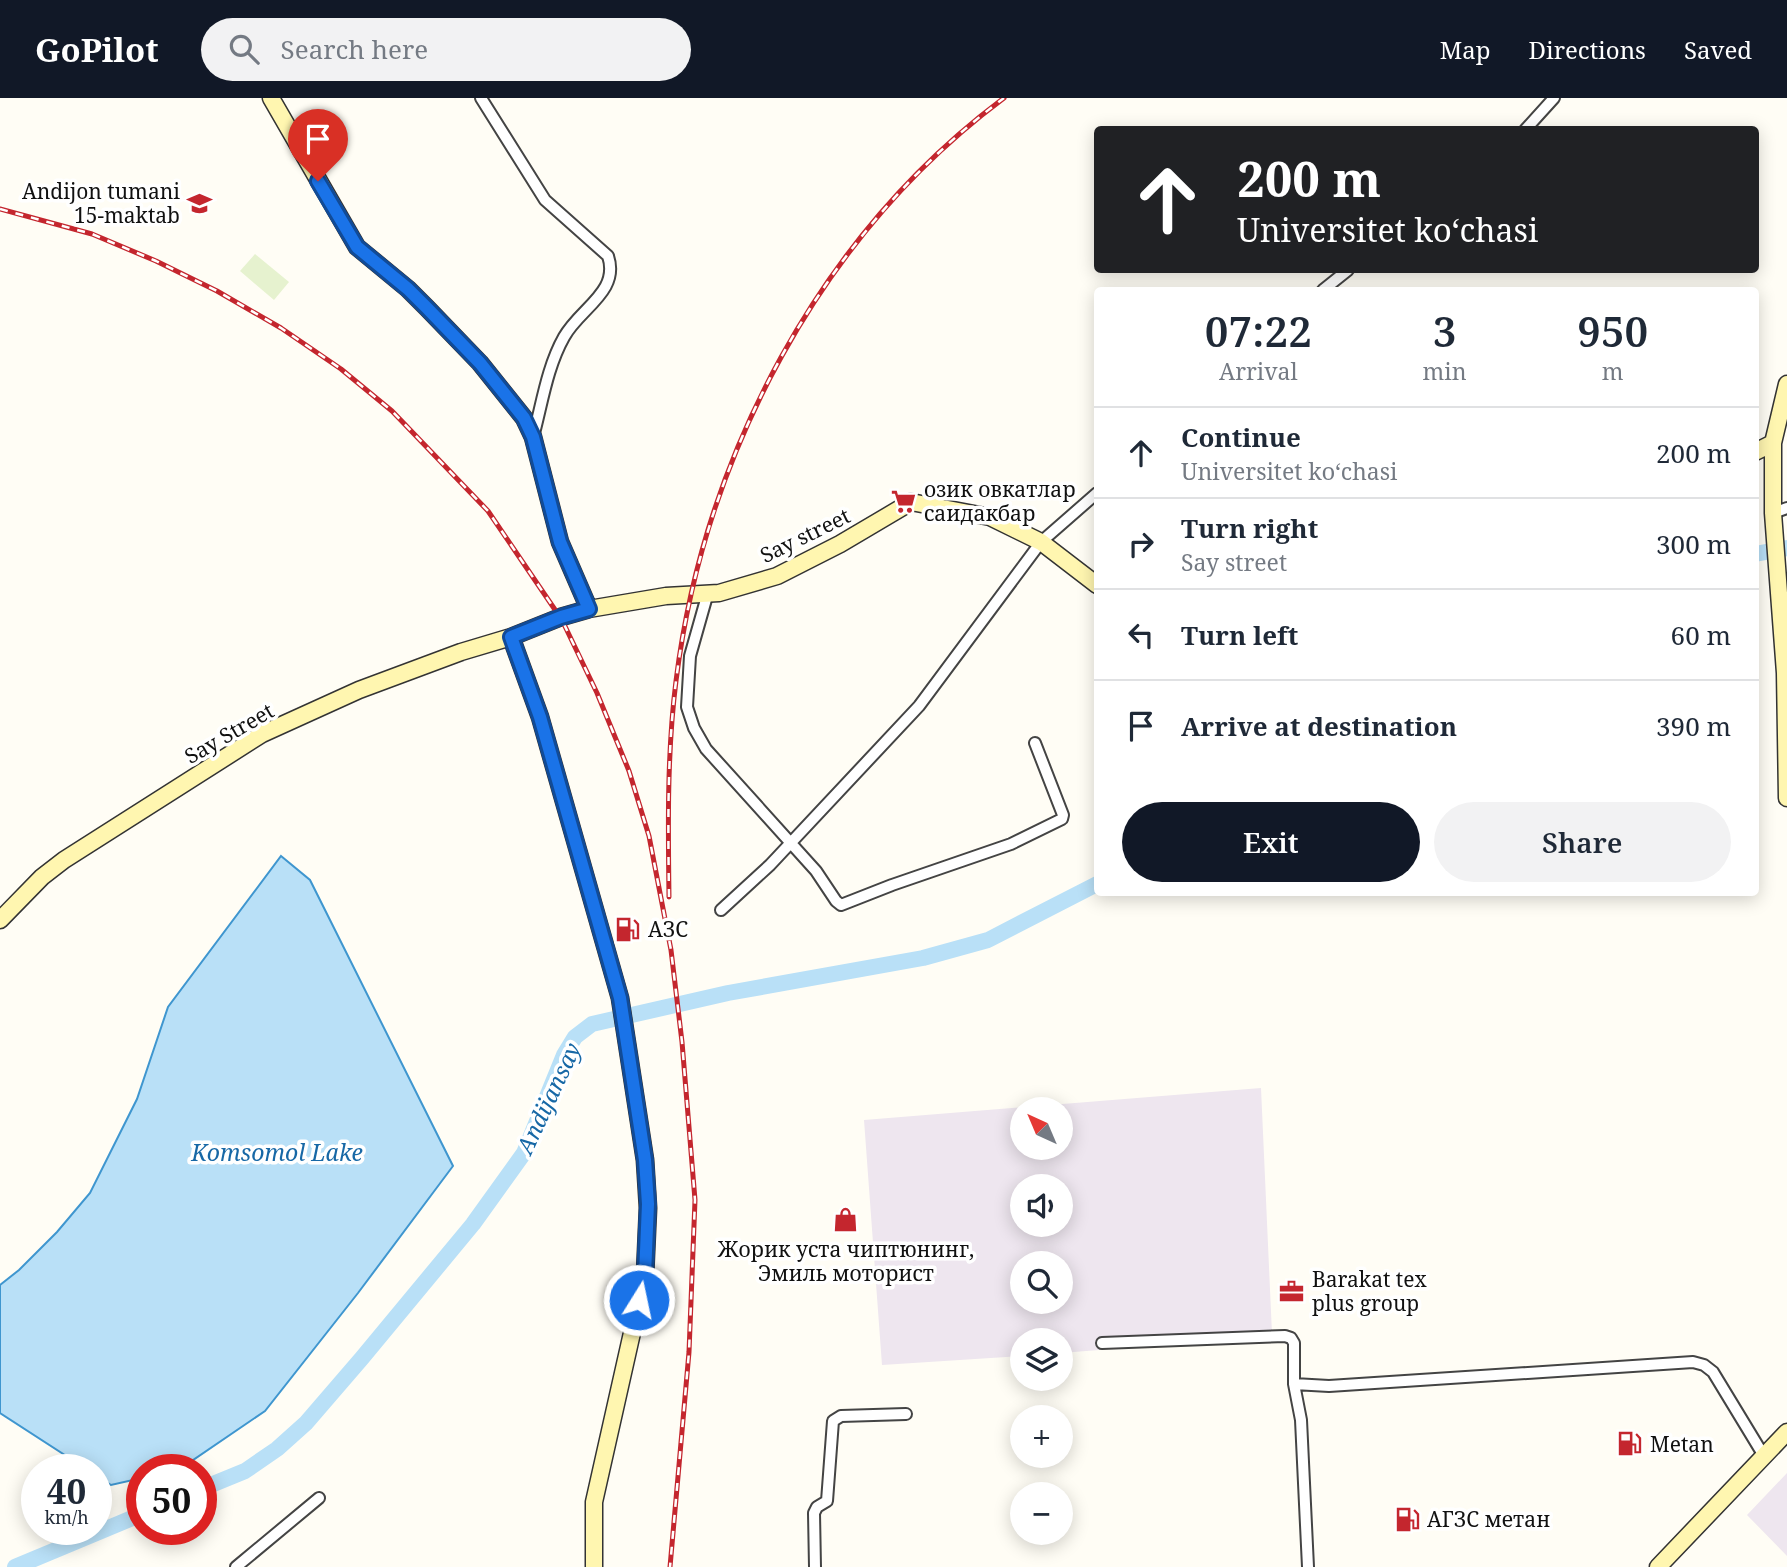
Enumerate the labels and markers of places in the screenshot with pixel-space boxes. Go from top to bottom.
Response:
pin [288,109,348,181]
place label: Andijon tumani 15-maktab [22,177,180,229]
school or university icon: Andijon tumani 15-maktab [186,189,214,217]
place label: озик овкатлар саидакбар [924,475,1076,527]
supermarket icon: озик овкатлар саидакбар [890,487,918,515]
fuel station icon: АЗС [614,915,642,943]
place label: АЗС [648,915,688,943]
shop icon: Жорик уста чиптюнинг, Эмиль моторист [832,1206,860,1234]
place label: Жорик уста чиптюнинг, Эмиль моторист [717,1235,974,1287]
place label: Barakat tex plus group [1312,1265,1427,1317]
office icon: Barakat tex plus group [1278,1277,1306,1305]
fuel station icon: Metan [1616,1430,1644,1458]
place label: Metan [1650,1430,1714,1458]
fuel station icon: АГЗС метан [1393,1505,1421,1533]
place label: АГЗС метан [1427,1505,1550,1533]

